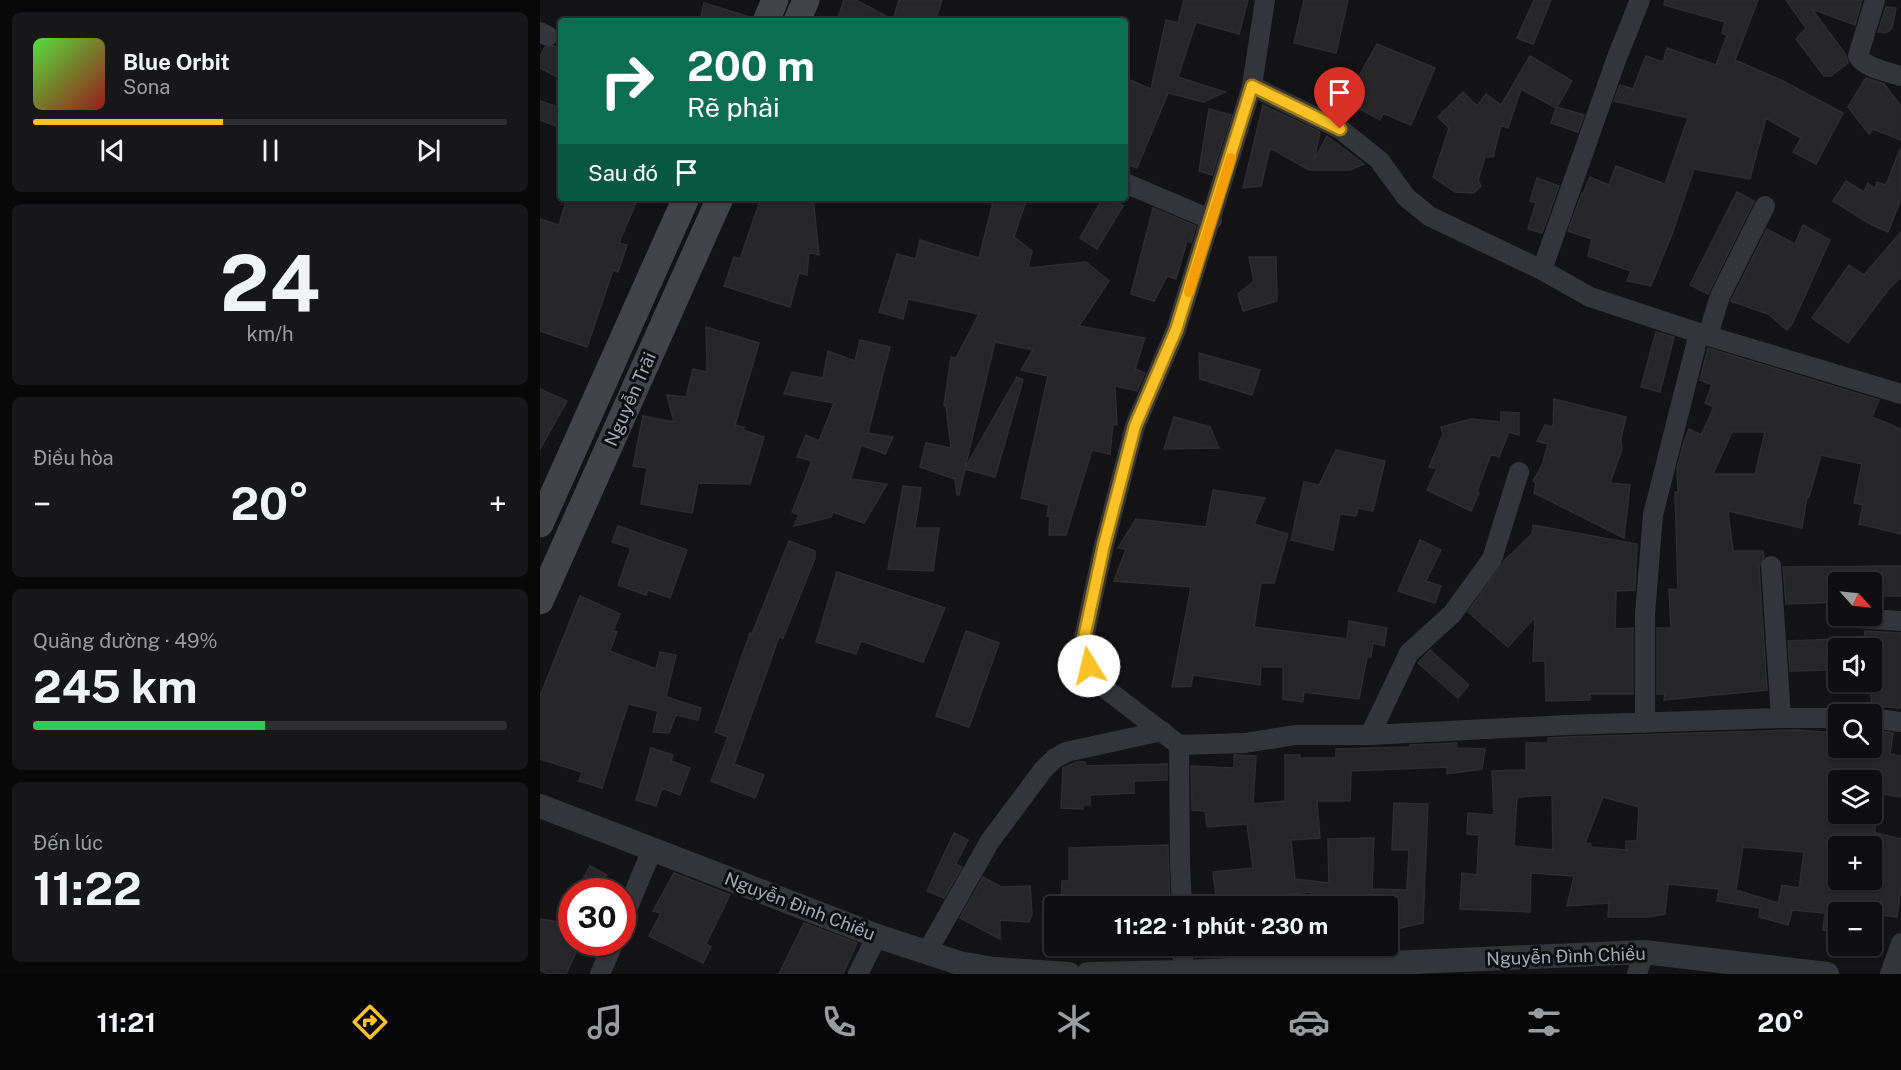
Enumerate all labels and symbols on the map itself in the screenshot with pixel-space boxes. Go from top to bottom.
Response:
pin [1314,67,1365,129]
street label: Nguyễn Trãi [600,349,660,449]
north arrow [1828,572,1882,626]
position arrow [1057,634,1121,698]
street label: Nguyễn Đình Chiểu [722,868,878,944]
speed limit sign: 30 [558,878,636,956]
street label: Nguyễn Đình Chiểu [1486,943,1646,969]

